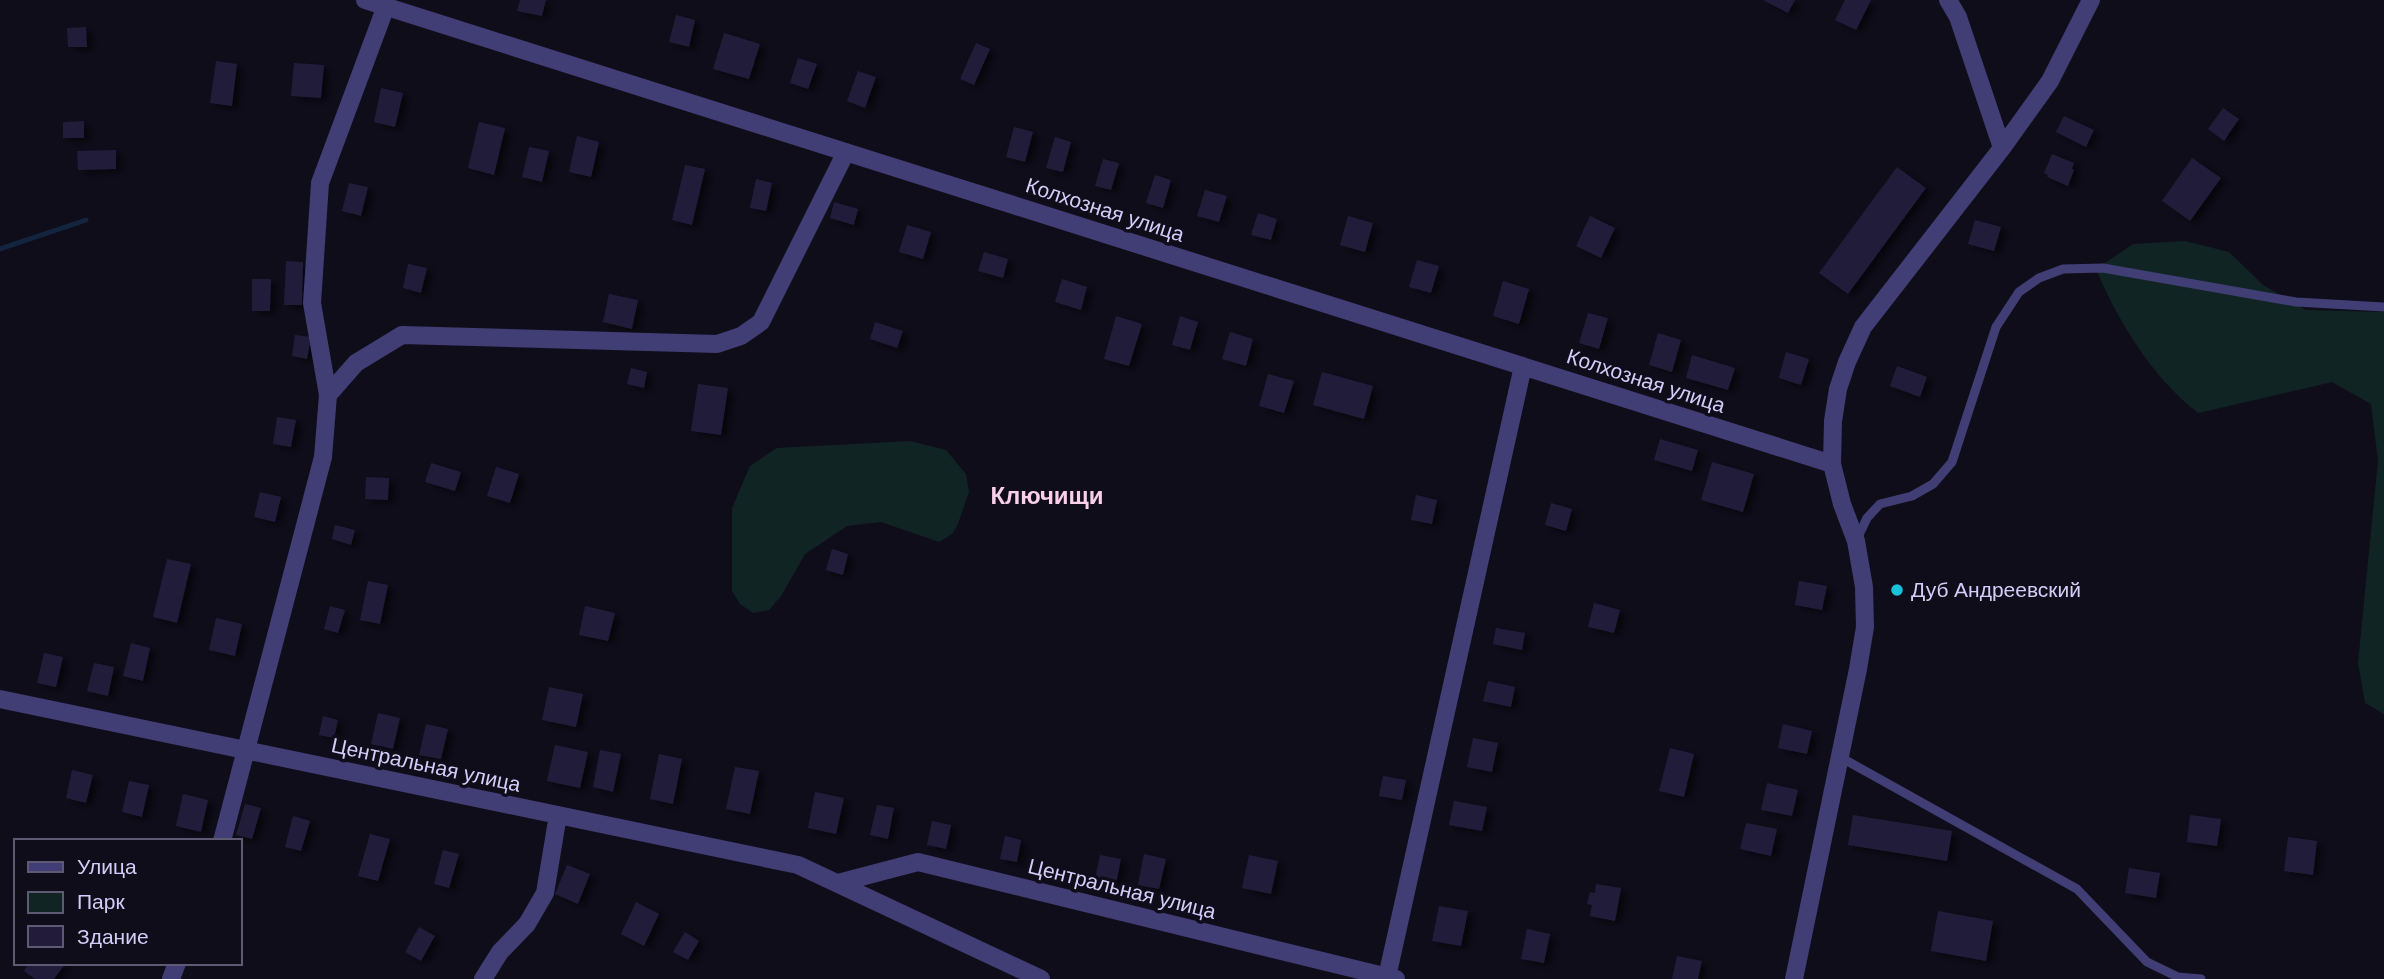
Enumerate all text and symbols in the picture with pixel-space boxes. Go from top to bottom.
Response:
street label: Колхозная улица [1022,171,1188,249]
street label: Колхозная улица [1563,342,1729,420]
district label: Ключищи [990,480,1104,511]
place label: Дуб Андреевский [1911,576,2081,604]
marker: Дуб Андреевский [1889,582,1905,598]
street label: Центральная улица [329,731,524,799]
legend [14,839,242,965]
street label: Центральная улица [1025,852,1219,926]
text: Улица [77,853,137,881]
text: Парк [77,888,125,916]
text: Здание [77,923,149,951]

